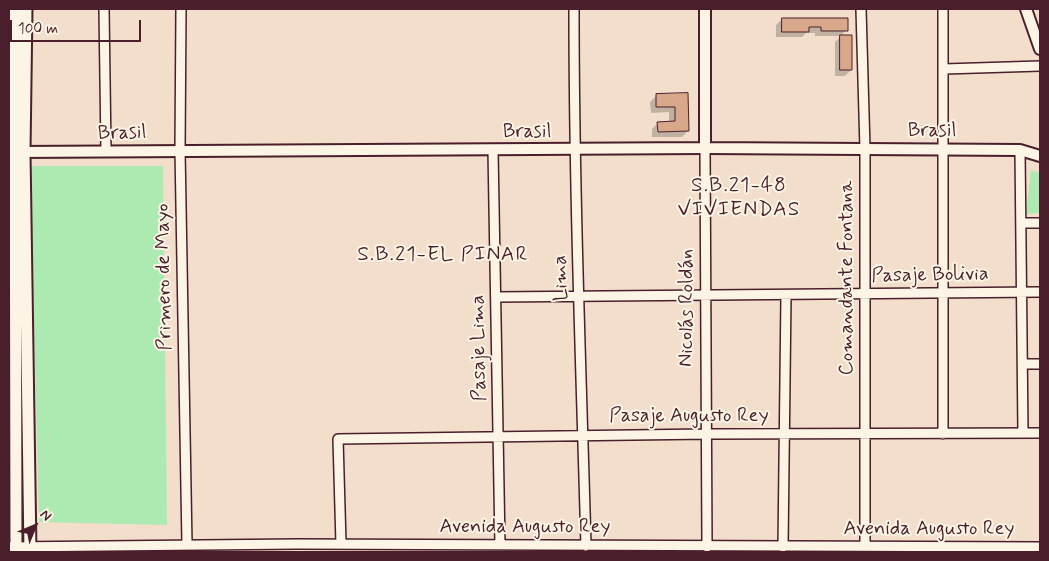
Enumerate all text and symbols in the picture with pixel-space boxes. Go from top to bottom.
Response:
scale bar [12,10,144,42]
text: 100 m [18,19,58,39]
street label: Brasil [908,120,956,144]
street label: Brasil [503,121,551,145]
street label: Brasil [97,122,147,146]
district label: S.B.21-48 VIVIENDAS [677,174,801,224]
street label: Comandante Fontana [836,181,860,375]
street label: Primero de Mayo [152,203,178,351]
district label: S.B.21-EL PINAR [354,243,532,269]
street label: Nicolás Roldán [676,249,700,367]
street label: Lima [549,255,575,301]
street label: Pasaje Bolivia [871,263,989,289]
street label: Pasaje Lima [467,295,493,401]
street label: Pasaje Augusto Rey [609,405,769,429]
north arrow [10,501,60,551]
text: N [36,506,55,525]
street label: Avenida Augusto Rey [439,516,611,540]
street label: Avenida Augusto Rey [843,518,1015,542]

